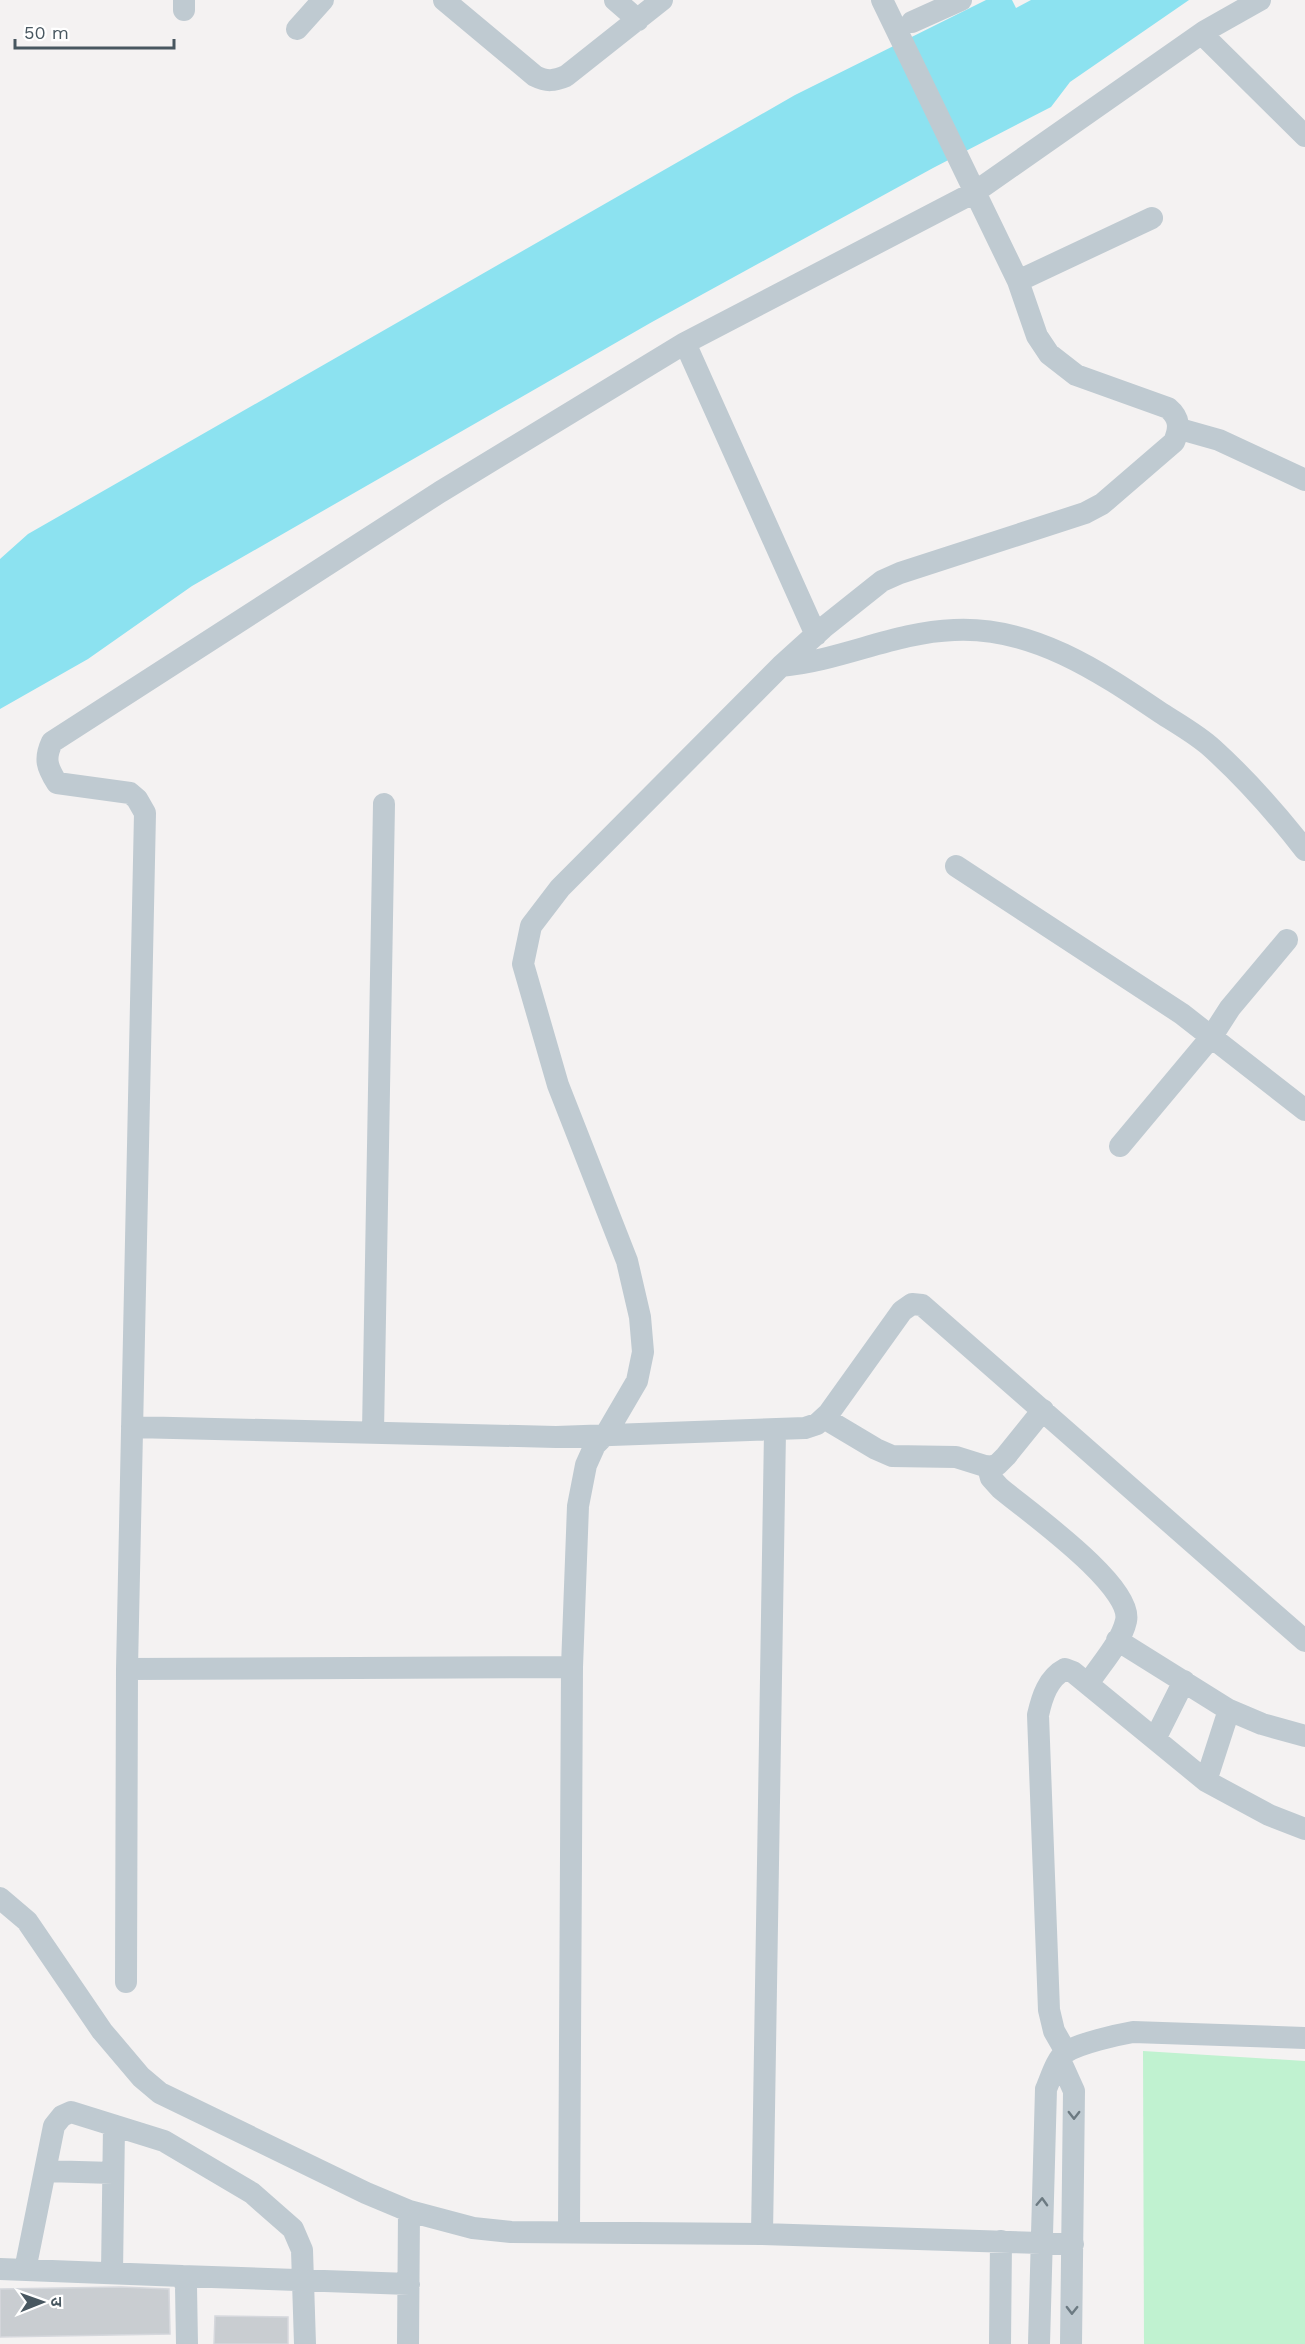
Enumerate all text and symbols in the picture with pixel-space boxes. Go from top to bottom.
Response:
scale bar [15,12,174,50]
text: 50 m [24,22,69,43]
one-way arrow [1068,2111,1080,2120]
one-way arrow [1036,2197,1049,2206]
north arrow [12,2272,72,2332]
text: उ [47,2297,66,2307]
one-way arrow [1066,2306,1078,2315]

